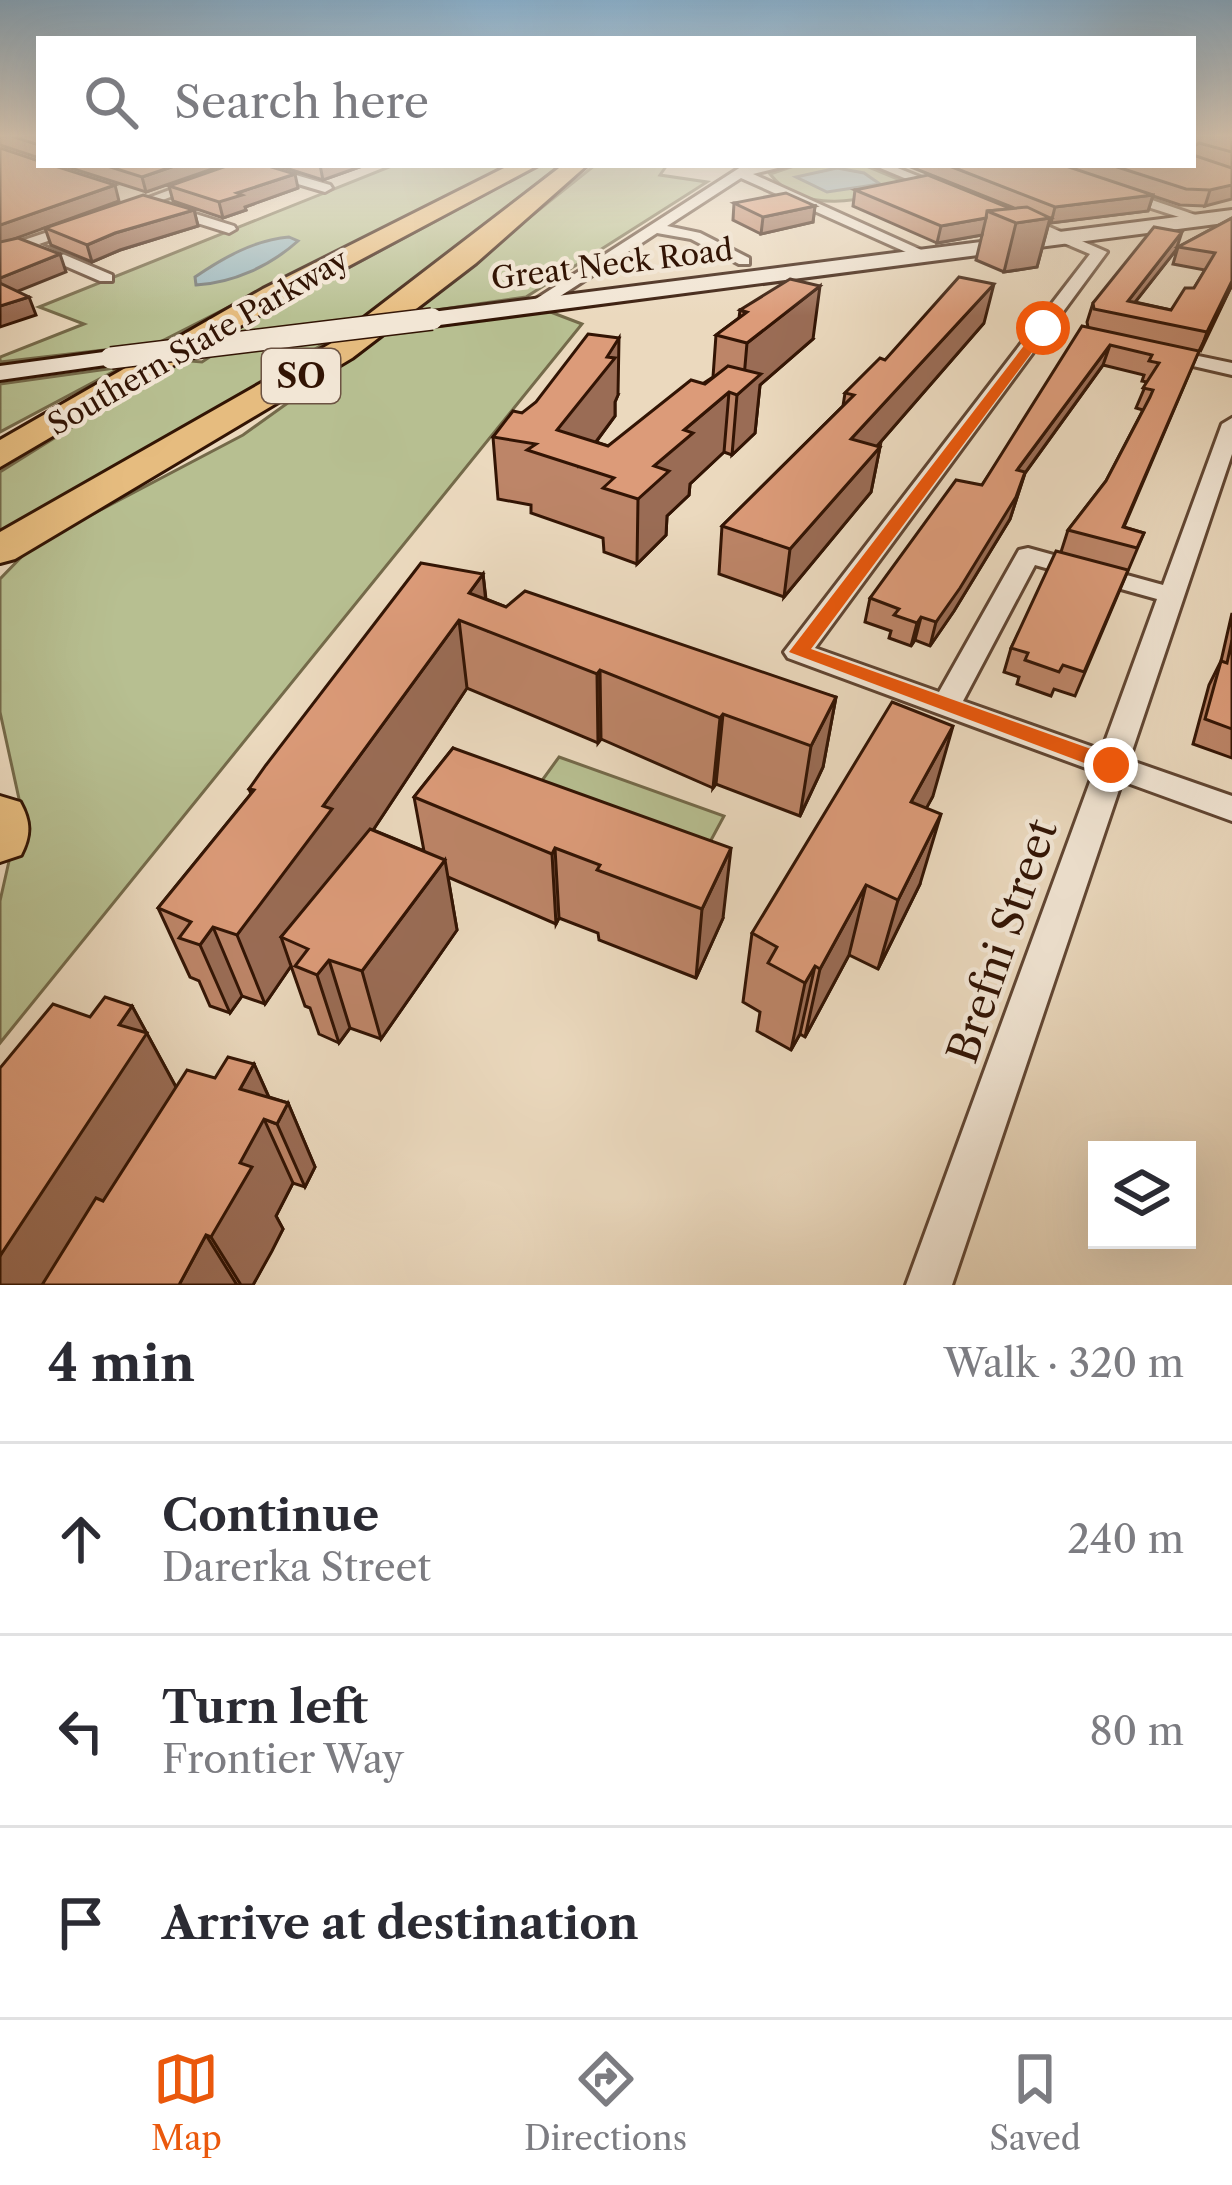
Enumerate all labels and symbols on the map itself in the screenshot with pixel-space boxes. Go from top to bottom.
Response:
street label: Great Neck Road [489,231,735,297]
street label: Southern State Parkway [41,241,355,443]
route start [1016,301,1070,355]
road number: SO [262,349,340,403]
route end [1084,738,1138,792]
street label: Brefni Street [936,812,1068,1070]

